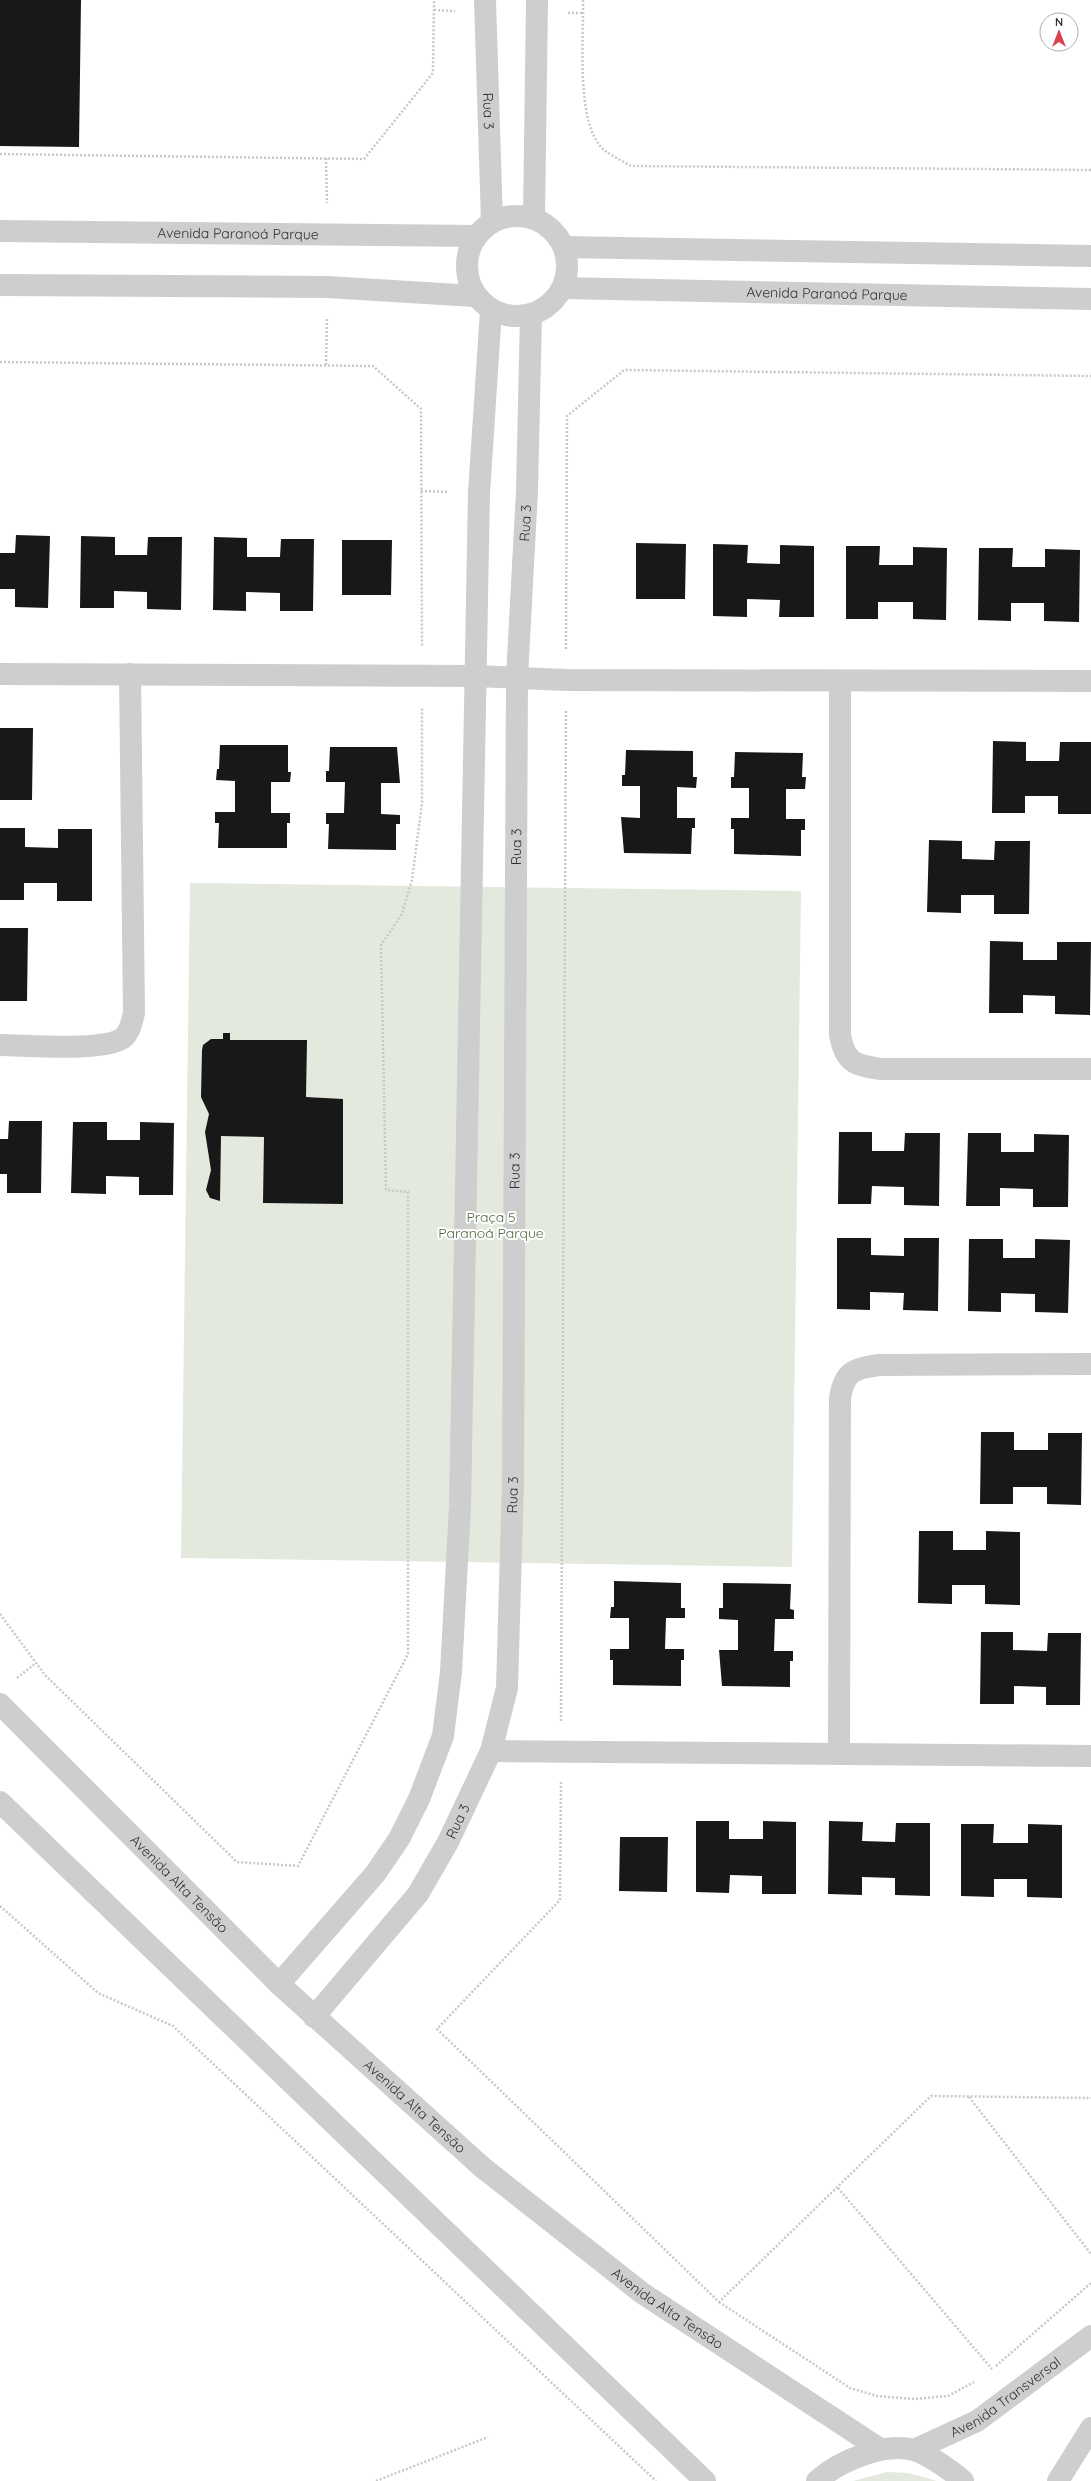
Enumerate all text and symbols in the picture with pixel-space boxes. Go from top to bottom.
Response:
north arrow [1039,12,1079,52]
text: N [1055,15,1063,29]
street label: Rua 3 [479,92,498,130]
street label: Avenida Paranoá Parque [157,224,319,243]
street label: Avenida Paranoá Parque [746,283,908,304]
street label: Rua 3 [515,504,535,542]
street label: Rua 3 [507,828,525,865]
street label: Rua 3 [505,1152,524,1189]
park label: Praça 5 Paranoá Parque [438,1208,544,1242]
street label: Rua 3 [503,1476,522,1514]
street label: Rua 3 [442,1801,474,1842]
street label: Avenida Alta Tensāo [126,1831,232,1937]
street label: Avenida Alta Tensāo [360,2056,470,2157]
street label: Avenida Alta Tensāo [608,2264,727,2353]
street label: Avenida Transversal [947,2353,1064,2441]

